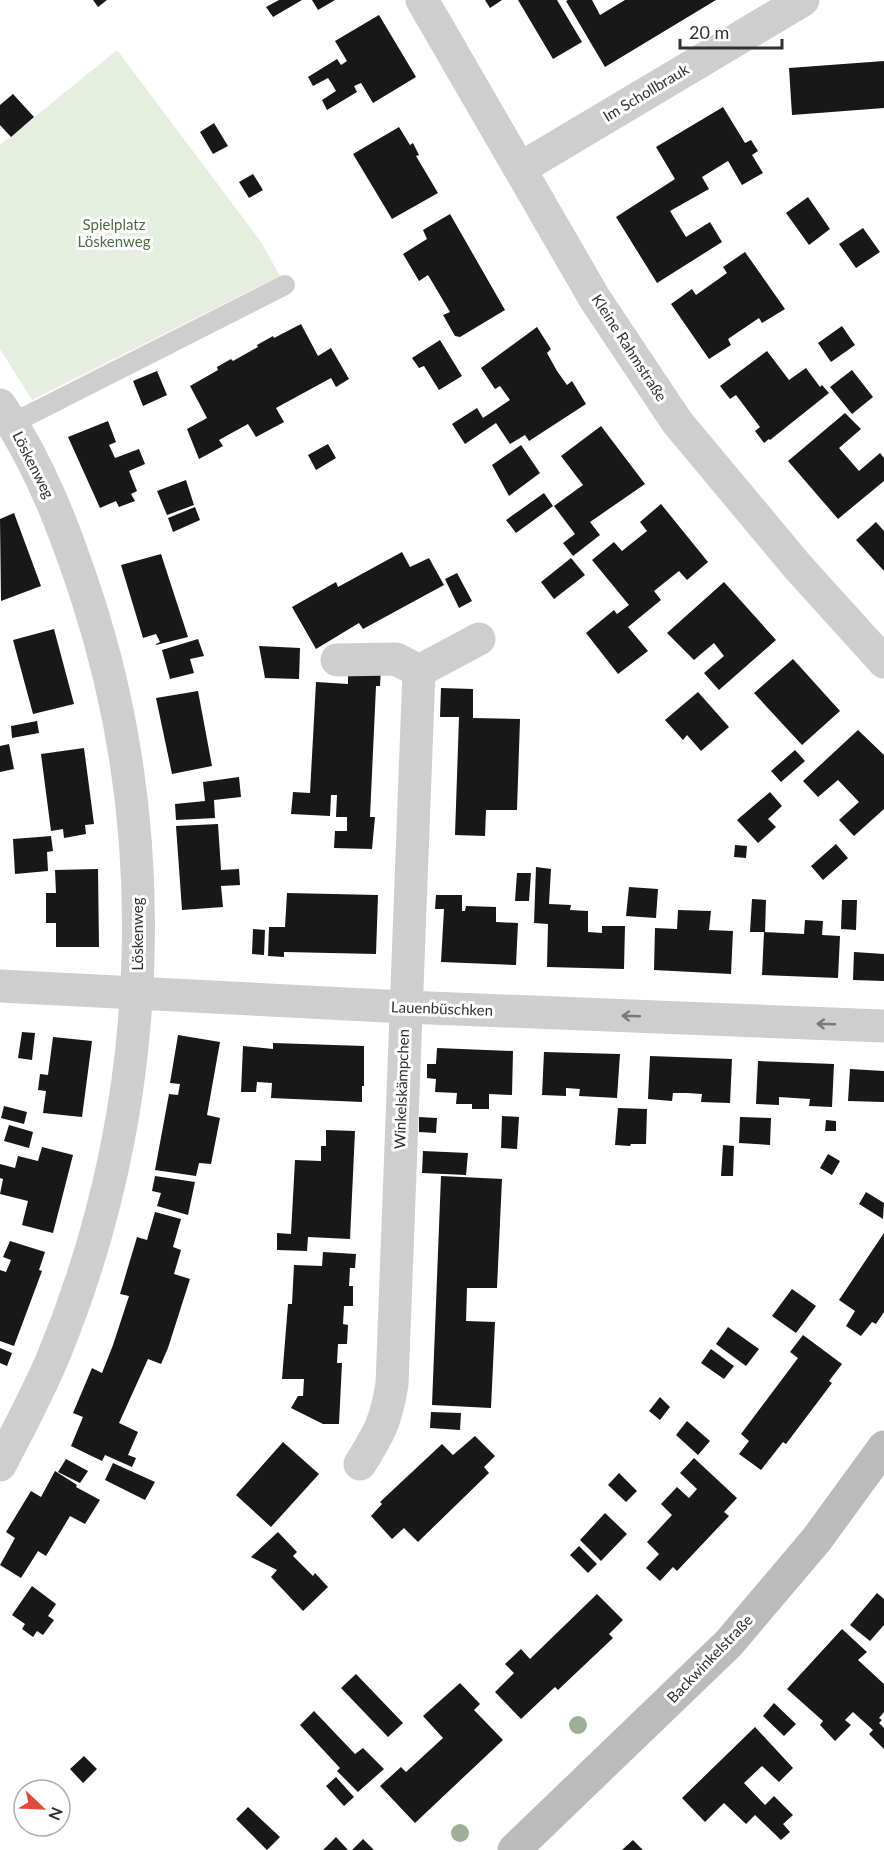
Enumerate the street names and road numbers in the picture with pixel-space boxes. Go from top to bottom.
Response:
street label: Im Schollbrauk [599,59,692,125]
street label: Kleine Rahmstraße [589,291,671,404]
street label: Löskenweg [9,428,59,501]
street label: Löskenweg [128,897,146,971]
street label: Lauenbüschken [391,997,493,1019]
street label: Winkelskämpchen [390,1029,412,1149]
street label: Backwinkelstraße [663,1610,756,1706]

